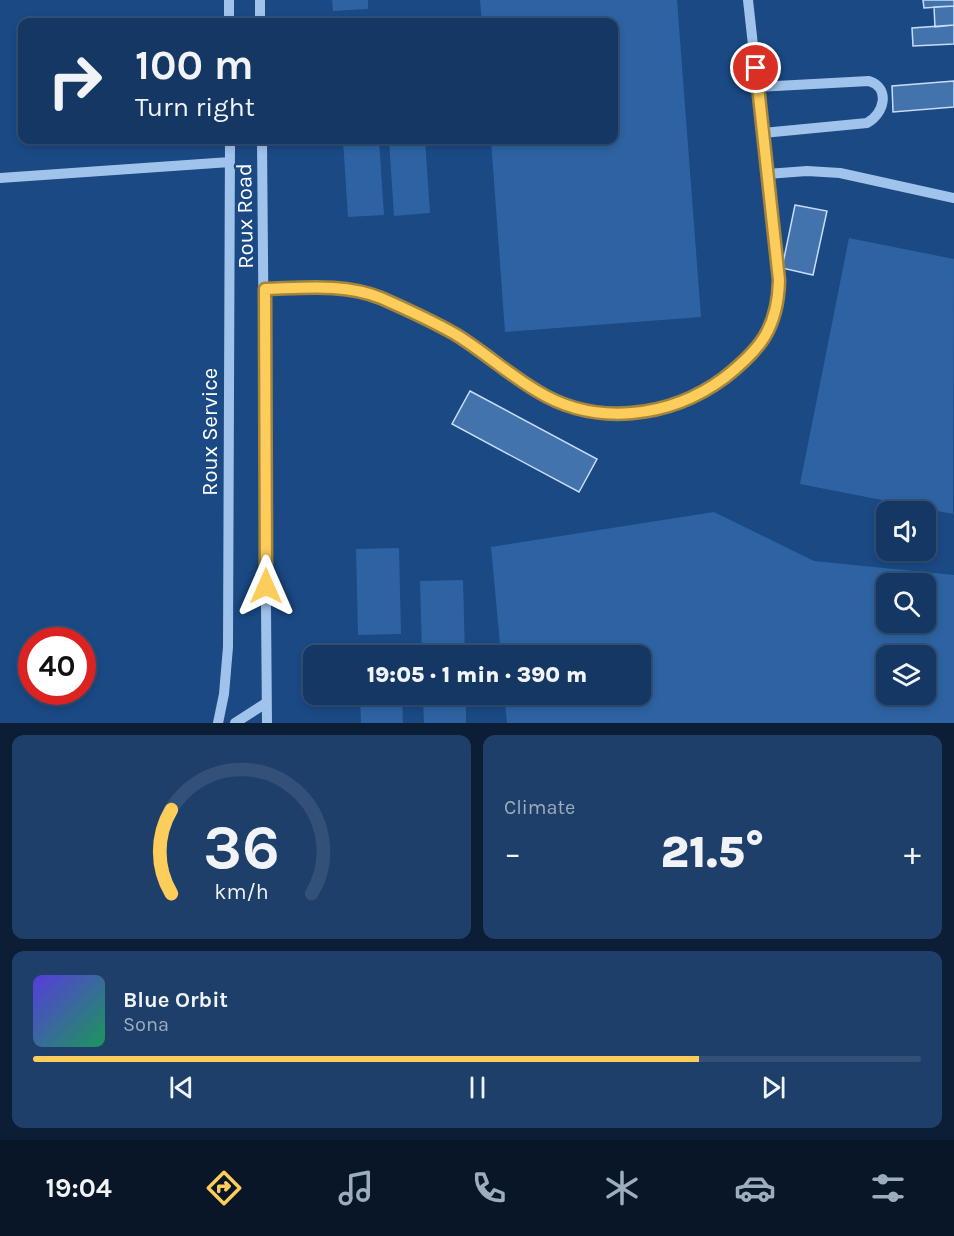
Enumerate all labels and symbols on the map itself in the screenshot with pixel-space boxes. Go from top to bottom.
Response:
pin [730,42,781,93]
street label: Roux Road [231,163,259,269]
street label: Roux Service [197,368,223,496]
position arrow [234,554,298,618]
speed limit sign: 40 [18,627,96,705]

